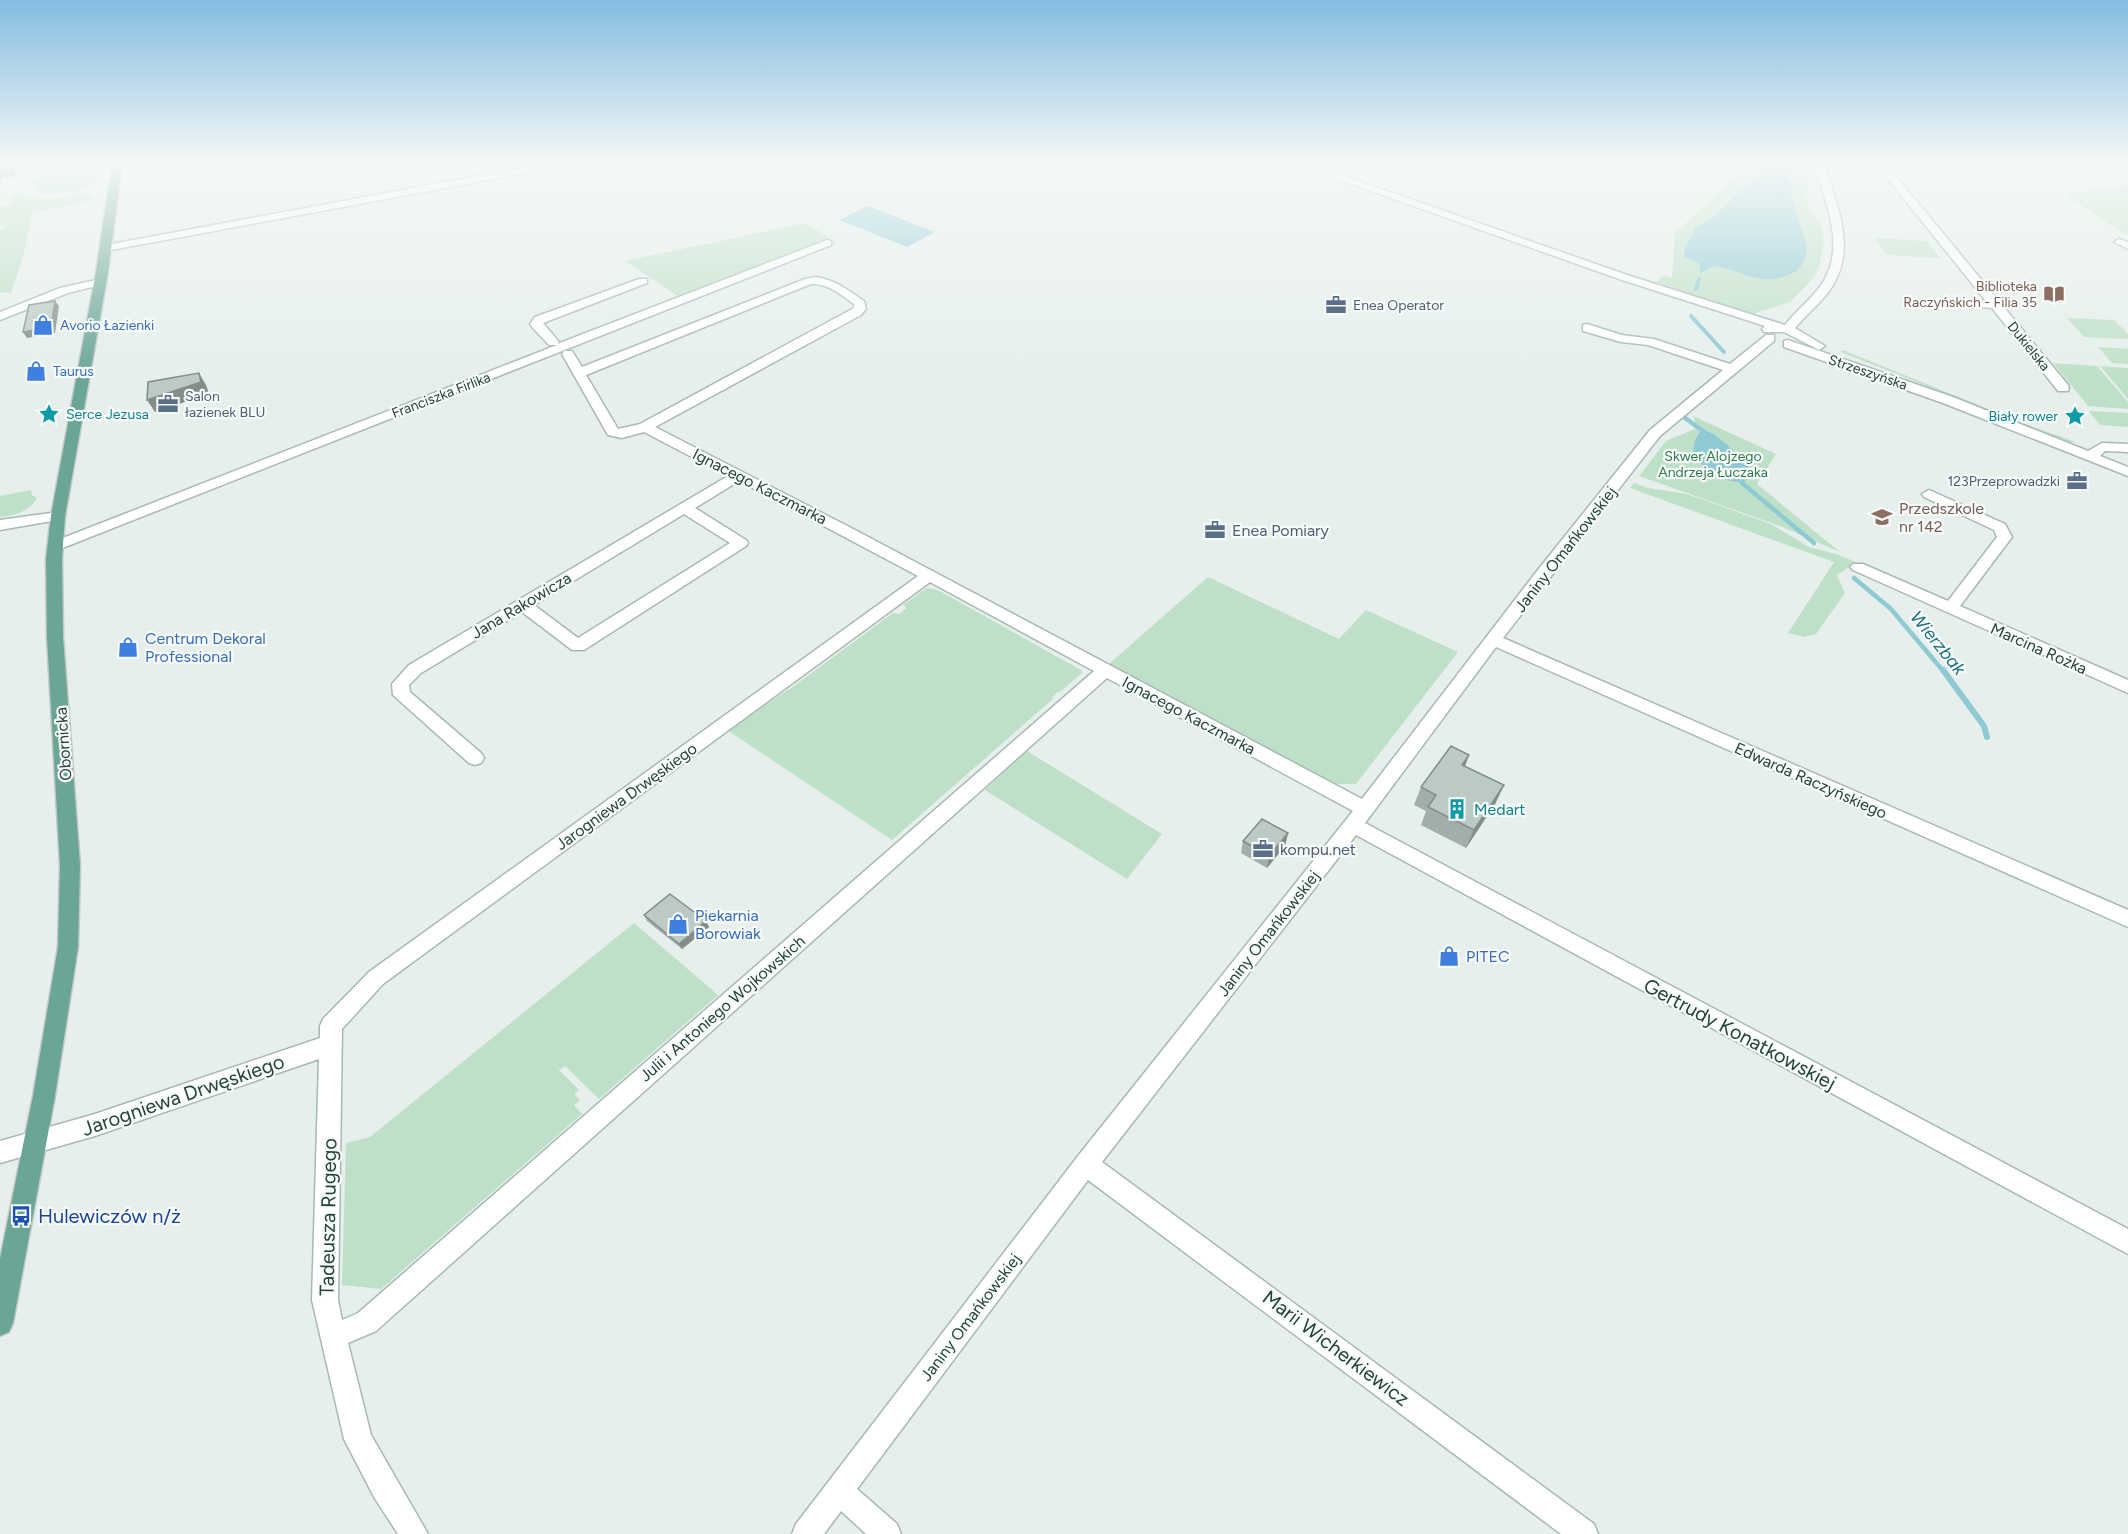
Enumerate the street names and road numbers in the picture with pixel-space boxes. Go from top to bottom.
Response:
street label: Dukielska [2004,318,2054,374]
street label: Strzeszyńska [1826,351,1909,394]
street label: Franciszka Firlika [389,369,493,422]
street label: Ignacego Kaczmarka [689,444,830,529]
street label: Janiny Omańkowskiej [1510,483,1620,616]
street label: Jana Rakowicza [468,568,575,643]
street label: Marcina Rożka [1988,619,2090,678]
street label: Ignacego Kaczmarka [1119,672,1259,759]
street label: Obornicka [51,707,76,781]
street label: Edwarda Raczyńskiego [1732,738,1890,823]
street label: Jarogniewa Drwęskiego [552,739,701,854]
street label: Janiny Omańkowskiej [1213,867,1323,1000]
street label: Julii i Antoniego Wojkowskich [636,931,809,1085]
street label: Gertrudy Konatkowskiej [1640,973,1840,1095]
street label: Jarogniewa Drwęskiego [79,1049,287,1141]
street label: Tadeusza Rugego [315,1138,341,1296]
street label: Janiny Omańkowskiej [916,1250,1024,1385]
street label: Marii Wicherkiewicz [1258,1285,1414,1411]

